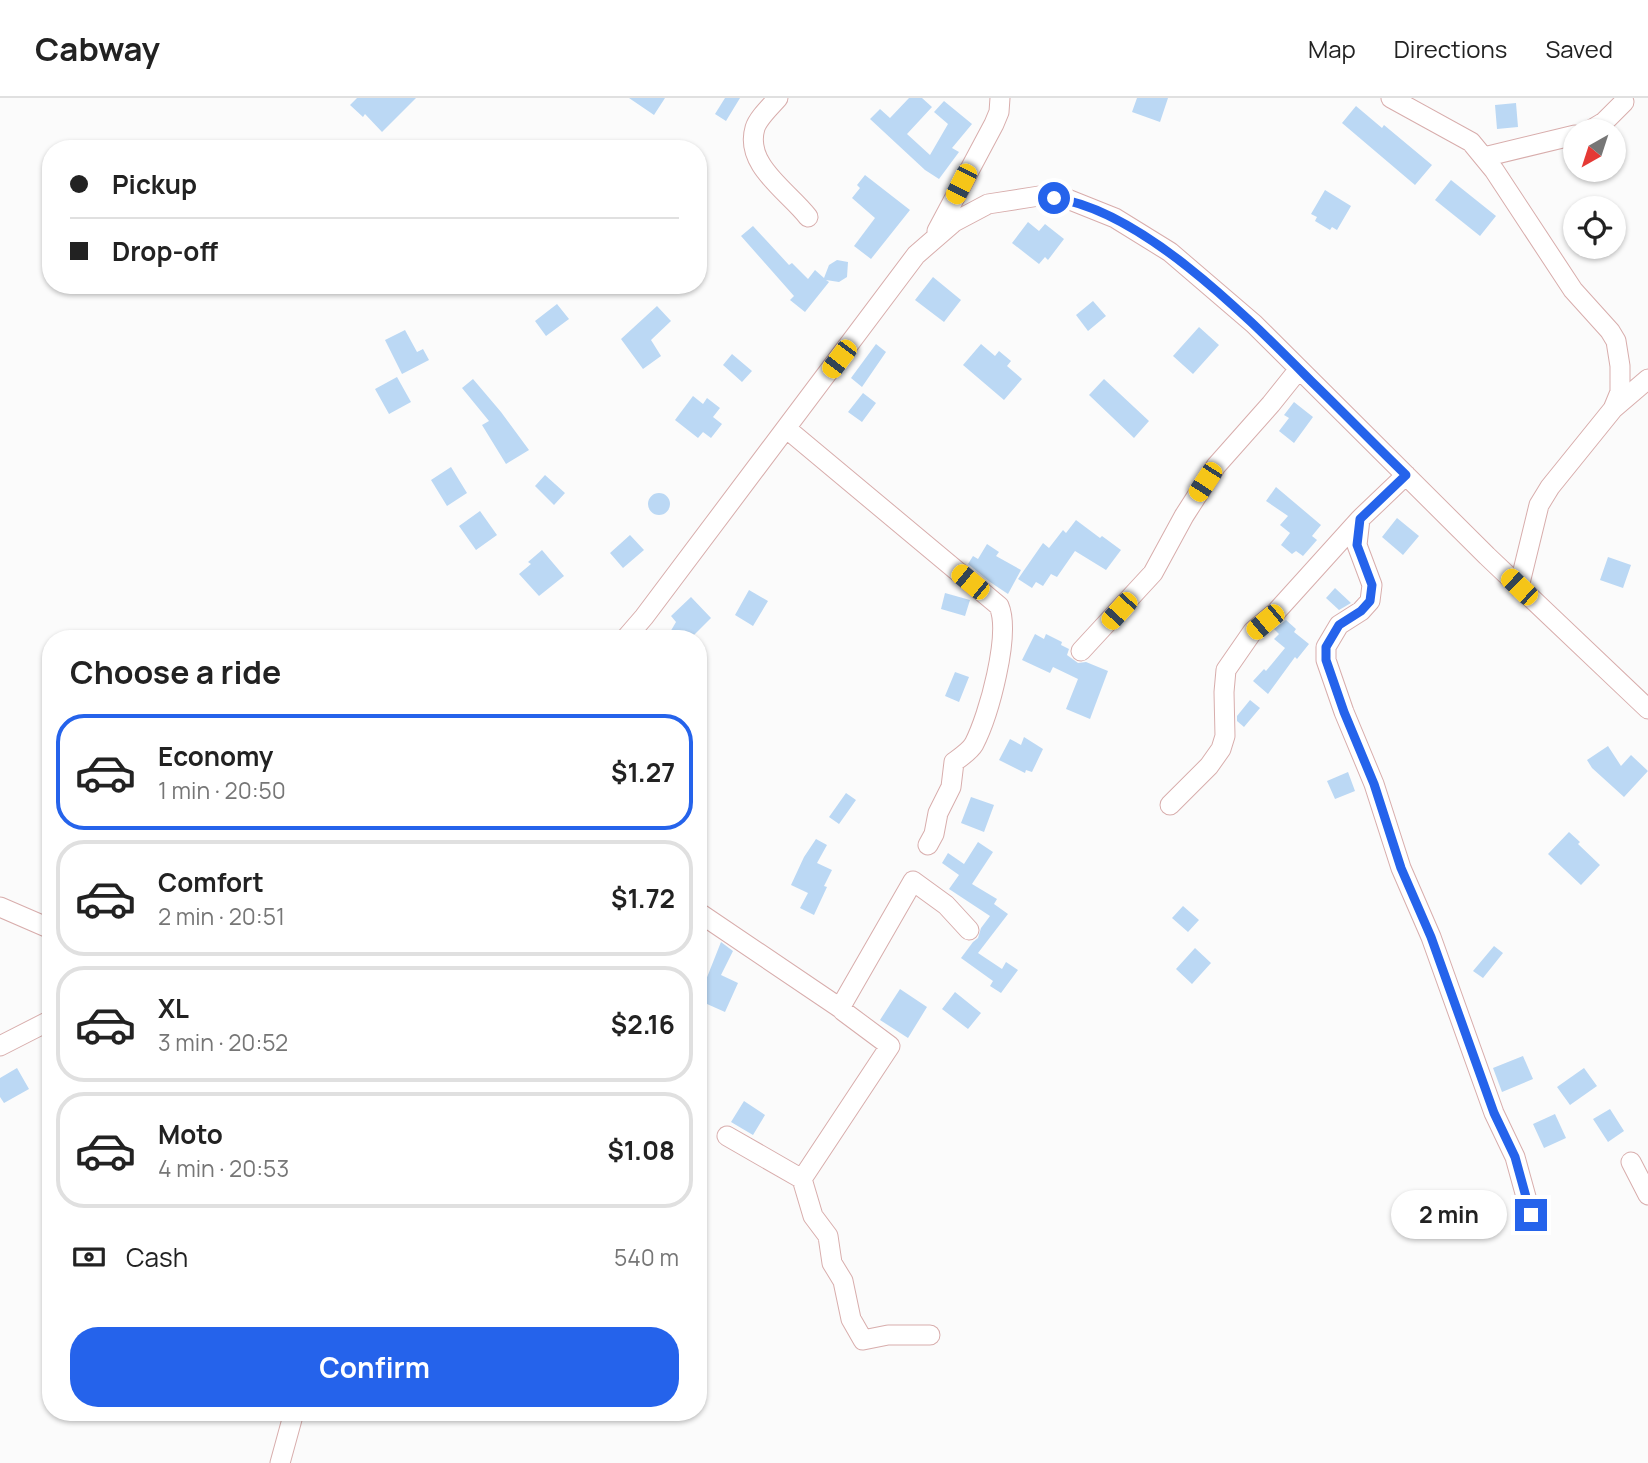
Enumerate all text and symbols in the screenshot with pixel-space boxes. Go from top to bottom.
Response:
text: Cabway [35,26,160,71]
text: Map [1308,32,1356,65]
text: Directions [1394,32,1507,65]
text: Saved [1545,32,1613,65]
north arrow [1563,119,1626,182]
map controls [1563,119,1626,259]
car [943,161,980,207]
text: Pickup [112,166,197,202]
route start [1038,182,1070,214]
button: locate [1563,196,1626,259]
text: Drop-off [112,233,218,269]
car [818,336,861,382]
car [1185,459,1226,505]
car [948,561,993,603]
car [1497,565,1542,609]
car [1098,588,1141,634]
car [1243,600,1288,644]
text: Choose a ride [70,650,281,694]
text: Economy [158,738,273,774]
icon: car [74,741,137,804]
text: $1.27 [611,754,675,790]
text: 1 min · 20:50 [158,774,286,806]
text: Comfort [158,864,264,900]
icon: car [74,867,137,930]
text: $1.72 [611,880,675,916]
text: 2 min · 20:51 [158,900,285,932]
text: XL [158,990,189,1026]
icon: car [74,993,137,1056]
text: $2.16 [611,1006,675,1042]
text: 3 min · 20:52 [158,1026,288,1058]
text: Moto [158,1116,223,1152]
icon: car [74,1119,137,1182]
text: $1.08 [607,1132,675,1168]
text: 4 min · 20:53 [158,1152,289,1184]
callout: 2 min [1391,1190,1506,1240]
text: 2 min [1419,1198,1479,1230]
route end [1515,1199,1547,1231]
icon: cash [70,1238,108,1276]
text: Cash [126,1239,188,1275]
text: 540 m [614,1241,679,1273]
button: Confirm [70,1327,679,1407]

